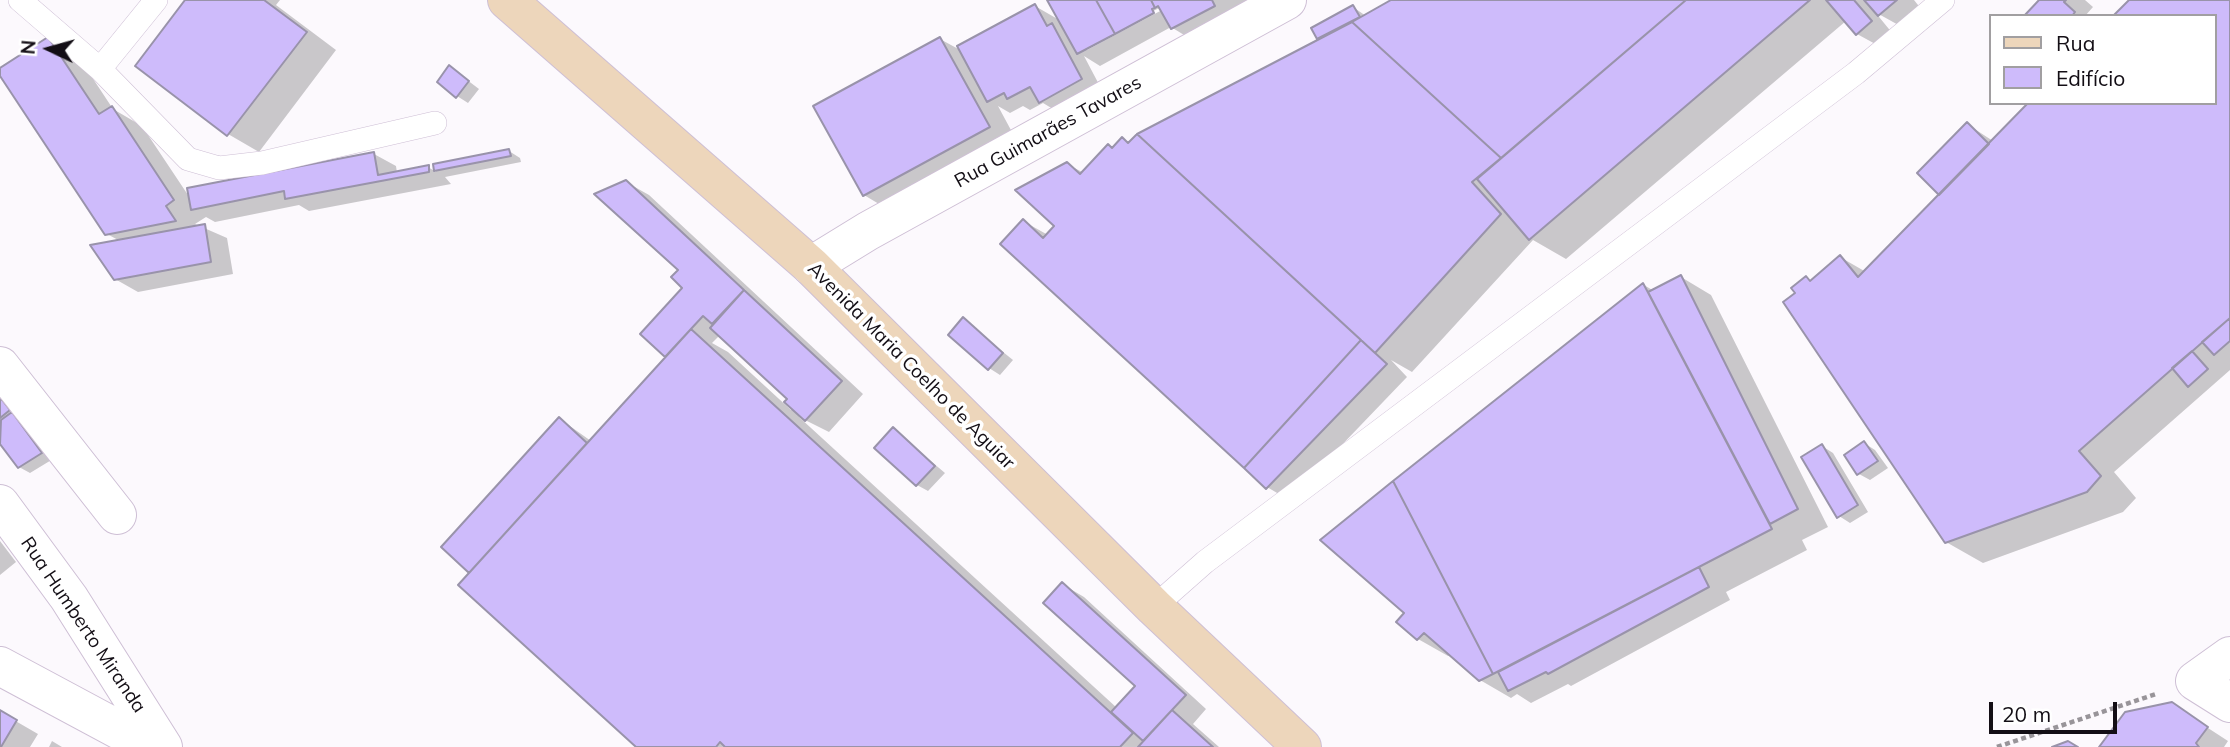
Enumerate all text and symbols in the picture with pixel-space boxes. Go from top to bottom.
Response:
north arrow [14,14,84,84]
legend [1988,14,2216,105]
text: Rua [2056,30,2095,56]
text: N [15,39,41,55]
text: Edifício [2056,65,2125,91]
street label: Rua Guimarães Tavares [951,71,1145,193]
street label: Avenida Maria Coelho de Aguiar [803,258,1019,474]
street label: Rua Humberto Miranda [16,533,150,717]
scale bar [1992,688,2120,732]
text: 20 m [2002,701,2051,727]

